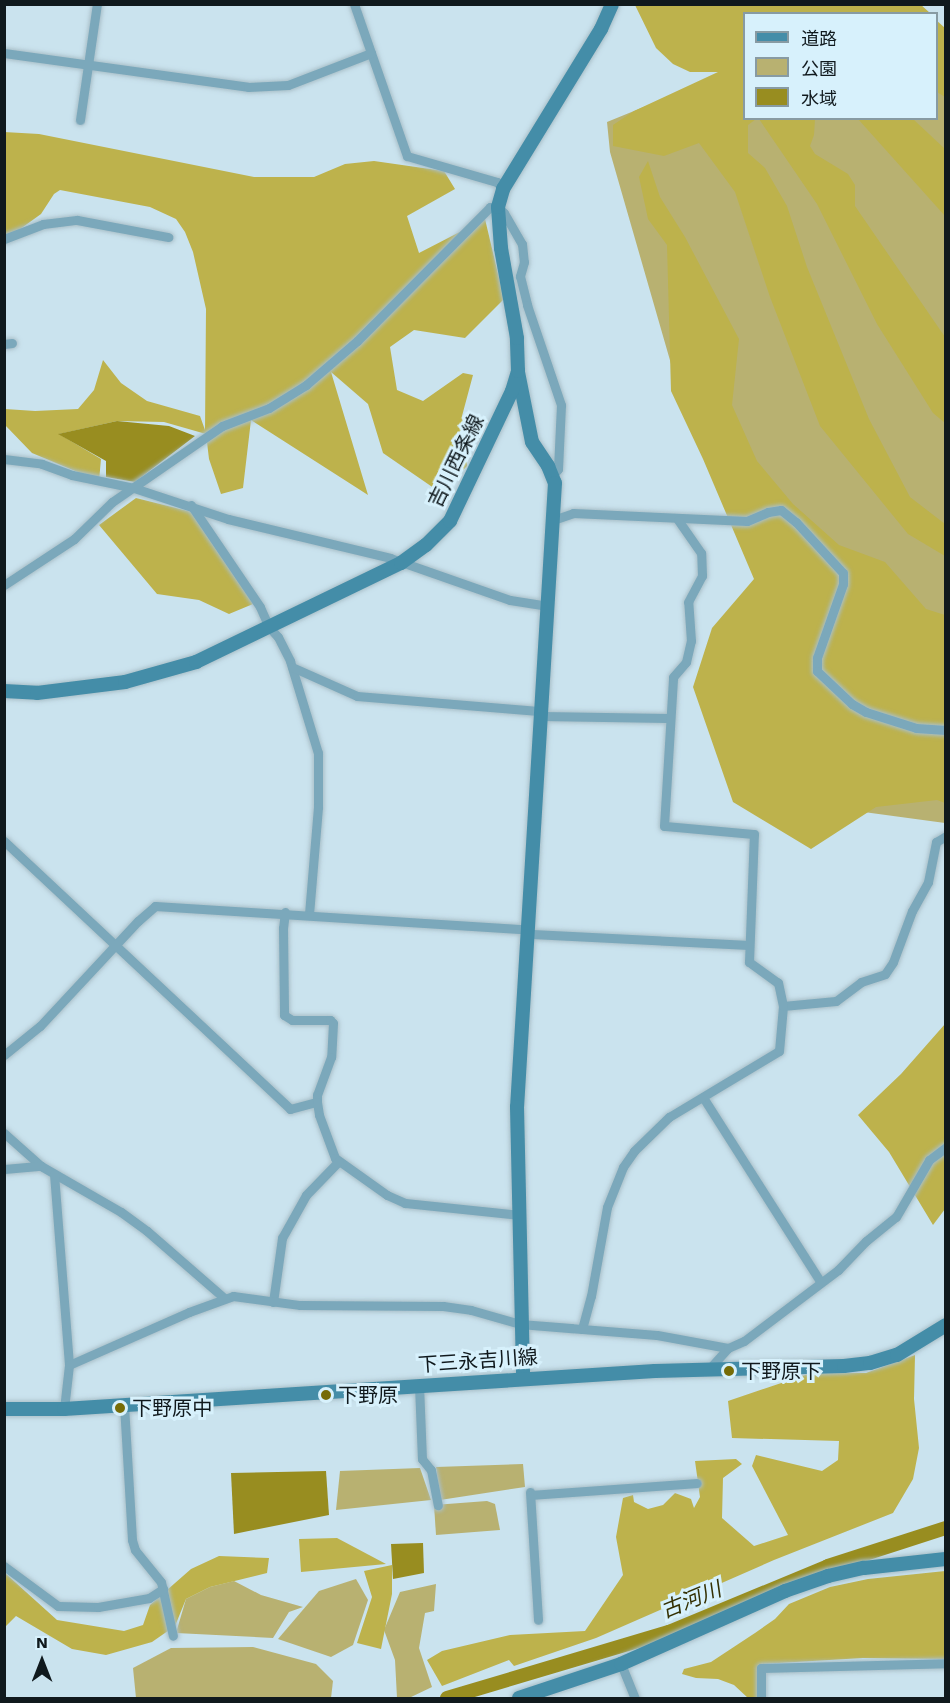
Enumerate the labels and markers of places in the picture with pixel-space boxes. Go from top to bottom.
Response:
place label: 下野原下 [741,1359,821,1383]
marker: 下野原下 [722,1364,736,1378]
place label: 下野原 [338,1383,398,1407]
marker: 下野原 [319,1388,333,1402]
place label: 下野原中 [132,1396,212,1420]
marker: 下野原中 [113,1401,127,1415]

